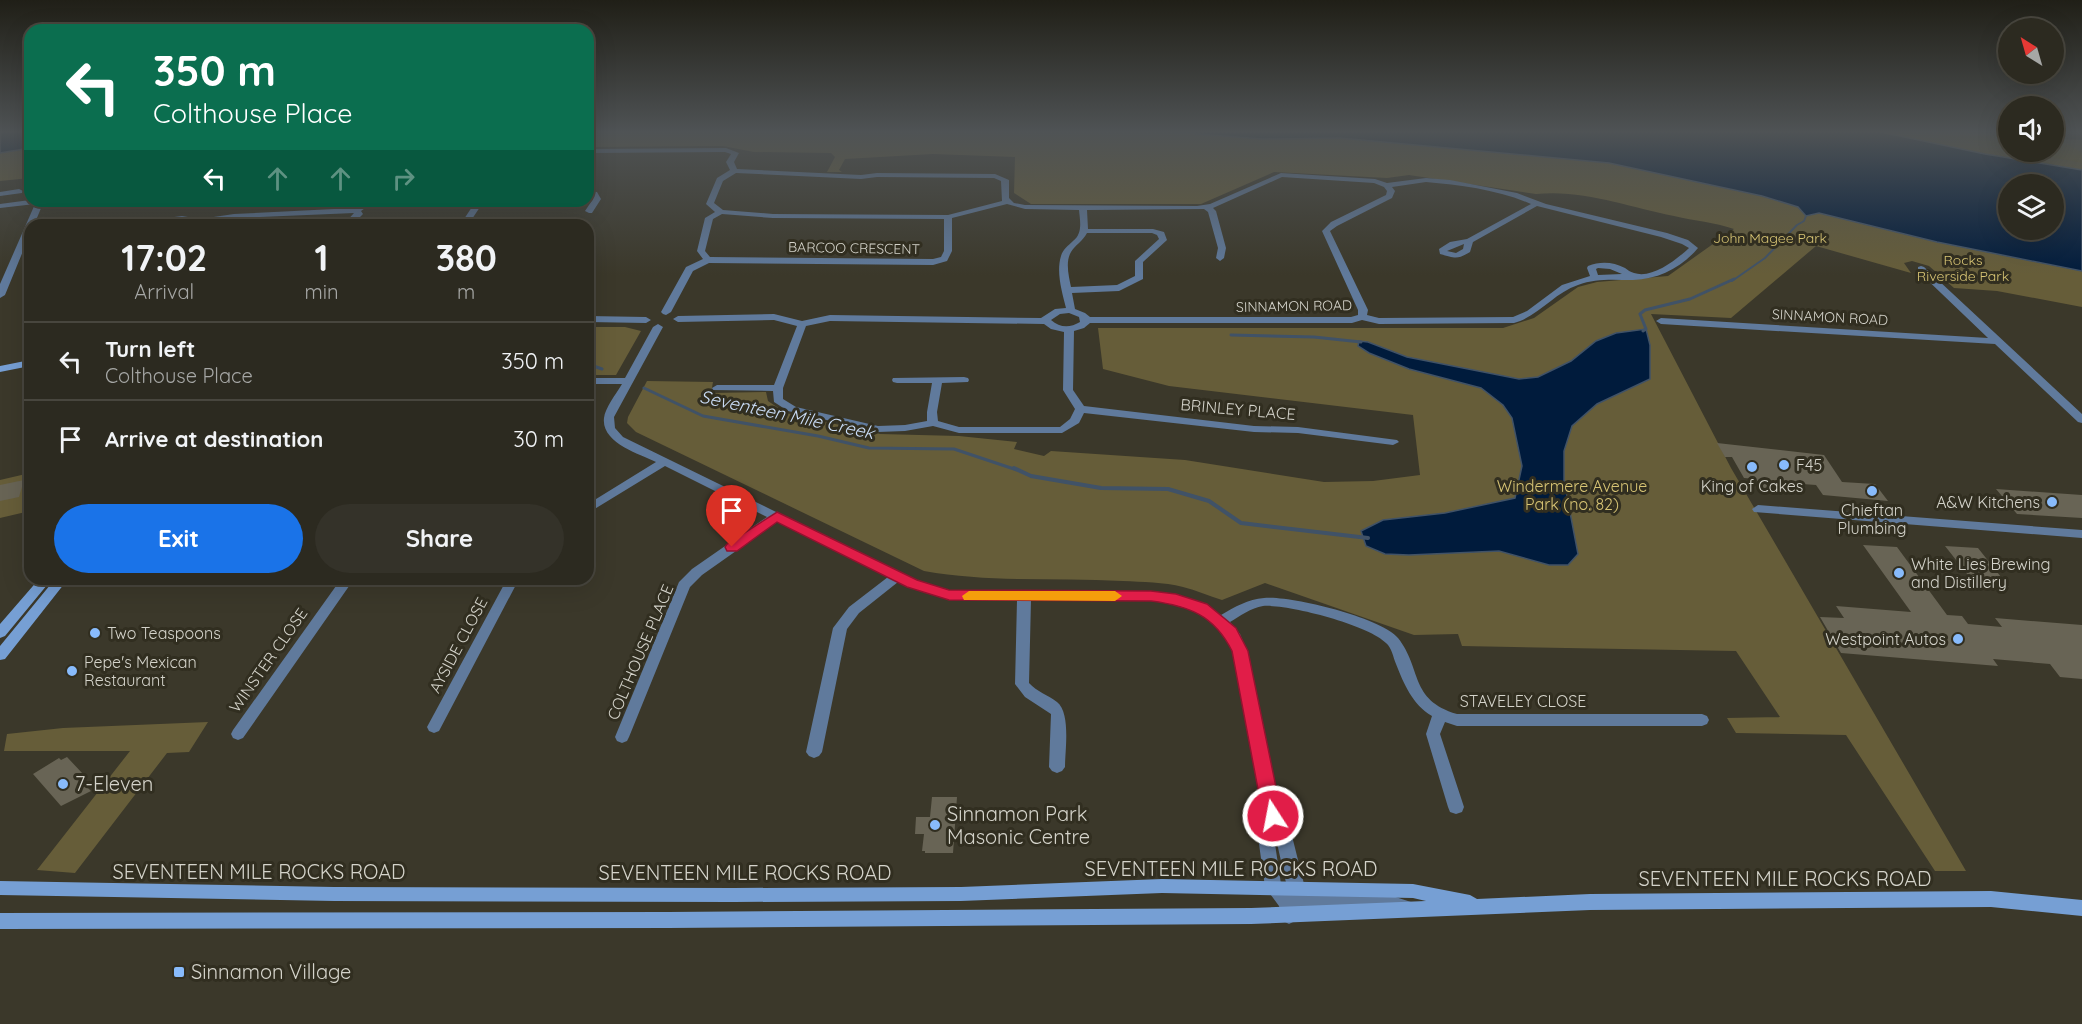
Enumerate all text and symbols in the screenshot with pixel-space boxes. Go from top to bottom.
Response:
north arrow [1998,18,2064,84]
map controls [1998,18,2064,240]
text: 350 m [153,44,276,97]
icon: left [54,48,132,126]
text: Colthouse Place [153,96,352,130]
button: sound [1998,96,2064,162]
icon: left [198,162,231,195]
icon: ahead [261,162,294,195]
icon: ahead [324,162,357,195]
icon: right [387,162,420,195]
button: layers [1998,174,2064,240]
park label: John Magee Park [1713,229,1827,247]
text: 17:02 [121,235,207,280]
text: 1 [314,235,328,280]
text: 380 [436,235,497,280]
street label: BARCOO CRESCENT [788,238,920,258]
park label: Rocks Riverside Park [1917,251,2009,285]
text: Arrival [134,279,194,304]
text: min [304,279,339,304]
text: m [457,279,475,304]
street label: SINNAMON ROAD [1236,296,1352,316]
street label: SINNAMON ROAD [1772,305,1888,329]
text: Turn left [105,335,195,363]
icon: left [54,345,87,378]
text: 350 m [501,347,564,375]
text: Colthouse Place [105,363,253,388]
water label: Seventeen Mile Creek [698,385,878,445]
street label: BRINLEY PLACE [1180,394,1296,424]
icon: arrive [54,423,87,456]
text: Arrive at destination [105,425,323,453]
text: 30 m [513,425,564,453]
place label: F45 [1796,455,1822,475]
marker: F45 [1777,458,1791,472]
marker: King of Cakes [1745,460,1759,474]
park label: Windermere Avenue Park (no. 82) [1497,476,1647,514]
place label: King of Cakes [1701,476,1803,496]
marker: Chieftan Plumbing [1865,484,1879,498]
pin [706,485,757,547]
place label: A&W Kitchens [1936,492,2040,512]
icon: arrive [715,494,748,527]
marker: A&W Kitchens [2045,495,2059,509]
place label: Chieftan Plumbing [1837,500,1907,538]
button: Exit [54,504,303,573]
button: Share [315,504,564,573]
place label: White Lies Brewing and Distillery [1911,554,2051,592]
marker: White Lies Brewing and Distillery [1892,566,1906,580]
street label: COLTHOUSE PLACE [602,581,678,723]
street label: AYSIDE CLOSE [424,594,492,696]
street label: WINSTER CLOSE [225,604,311,716]
place label: Two Teaspoons [107,623,221,643]
marker: Two Teaspoons [88,626,102,640]
place label: Westpoint Autos [1825,629,1946,649]
marker: Westpoint Autos [1951,632,1965,646]
place label: Pepe's Mexican Restaurant [84,652,197,690]
marker: Pepe's Mexican Restaurant [65,664,79,678]
street label: STAVELEY CLOSE [1460,691,1586,711]
place label: 7-Eleven [75,771,153,796]
marker: 7-Eleven [56,777,70,791]
position arrow [1241,784,1305,848]
place label: Sinnamon Park Masonic Centre [947,801,1090,849]
marker: Sinnamon Park Masonic Centre [928,818,942,832]
street label: SEVENTEEN MILE ROCKS ROAD [1085,856,1377,881]
street label: SEVENTEEN MILE ROCKS ROAD [113,859,405,884]
street label: SEVENTEEN MILE ROCKS ROAD [599,860,891,885]
street label: SEVENTEEN MILE ROCKS ROAD [1639,866,1931,891]
place label: Sinnamon Village [191,959,351,984]
marker: Sinnamon Village [172,965,186,979]

